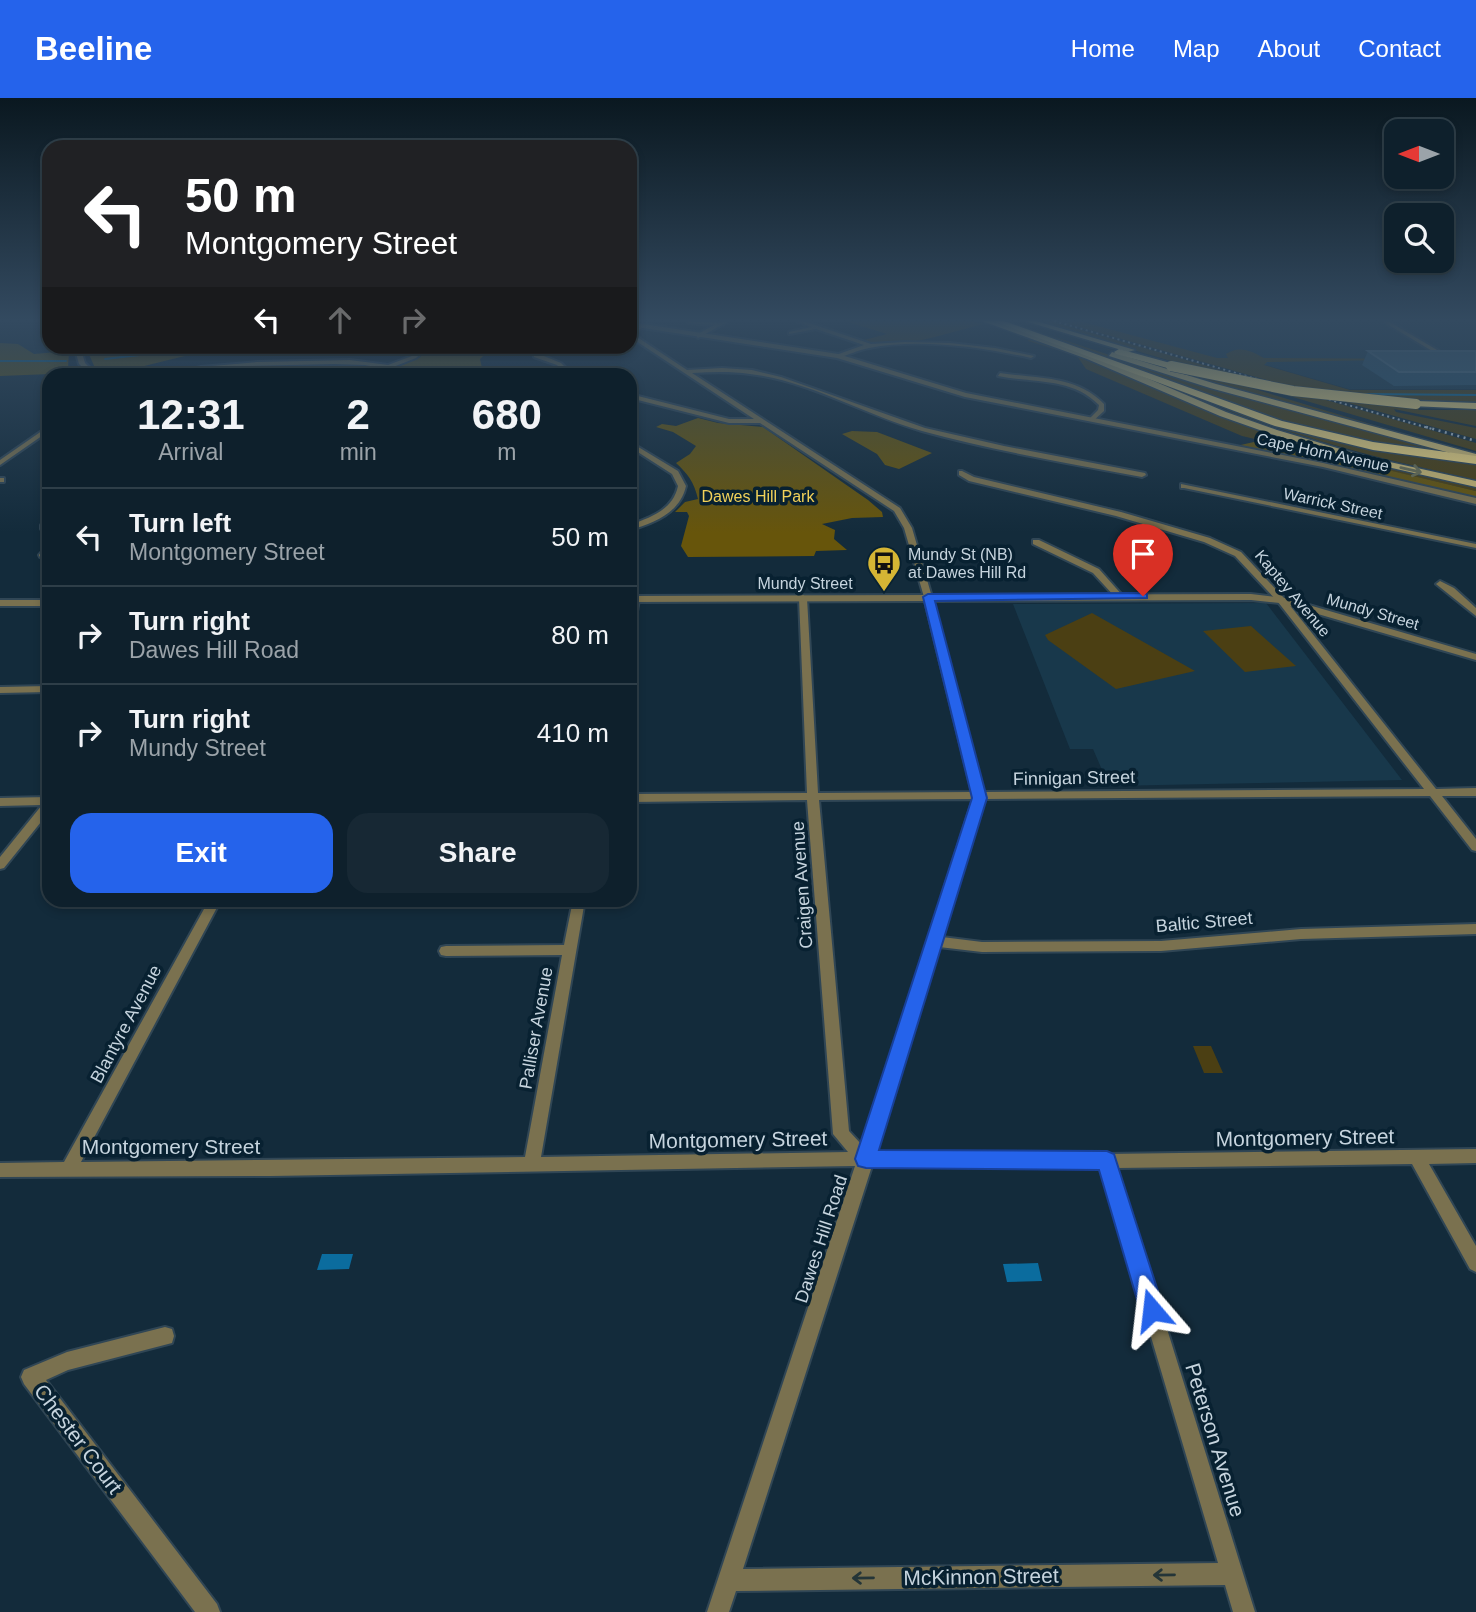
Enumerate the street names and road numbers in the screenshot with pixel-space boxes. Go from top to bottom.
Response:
street label: Cape Horn Avenue [1255,430,1391,475]
street label: Warrick Street [1282,485,1384,522]
street label: Kaptey Avenue [1252,547,1334,640]
street label: Mundy Street [757,575,853,592]
street label: Mundy Street [1325,590,1421,633]
street label: Finnigan Street [1013,767,1135,789]
street label: Craigen Avenue [788,821,816,949]
street label: Baltic Street [1155,908,1253,936]
street label: Blantyre Avenue [86,962,166,1086]
street label: Palliser Avenue [515,965,557,1091]
street label: Montgomery Street [1216,1124,1395,1151]
street label: Montgomery Street [649,1126,828,1153]
street label: Montgomery Street [82,1135,260,1158]
street label: Dawes Hill Road [791,1173,851,1305]
street label: Peterson Avenue [1181,1360,1250,1520]
street label: Chester Court [30,1380,127,1498]
street label: McKinnon Street [903,1564,1059,1589]

